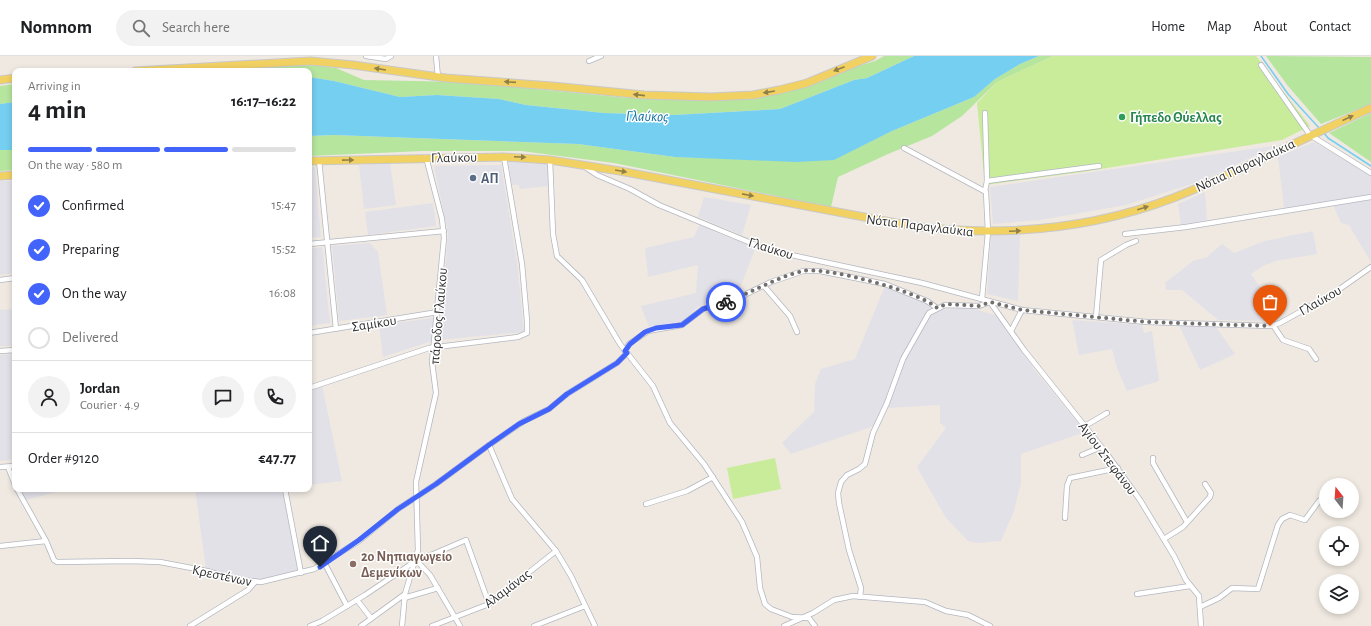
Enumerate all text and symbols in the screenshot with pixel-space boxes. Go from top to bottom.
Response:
search box [116,10,396,46]
icon: search [130,17,152,39]
text: Nomnom [20,18,92,37]
text: Search here [162,20,230,35]
text: Home [1151,20,1185,34]
text: Map [1207,20,1231,34]
text: About [1253,20,1287,34]
text: Contact [1309,20,1351,34]
one-way arrow [374,66,386,72]
one-way arrow [833,67,845,73]
one-way arrow [503,79,516,85]
text: Arriving in [28,80,81,93]
one-way arrow [762,89,775,95]
one-way arrow [633,92,645,98]
text: 16:17–16:22 [231,94,296,109]
text: 4 min [28,97,87,123]
water label: Γλαύκος [626,109,669,124]
place label: Γήπεδο Θύελλας [1130,110,1222,125]
marker: Γήπεδο Θύελλας [1117,112,1127,122]
one-way arrow [1342,115,1353,121]
street label: Νότια Παραγλαύκια [1194,137,1297,195]
street label: Γλαύκου [431,151,477,165]
one-way arrow [514,154,527,160]
one-way arrow [342,156,354,163]
text: On the way · 580 m [28,159,122,172]
one-way arrow [615,168,627,174]
place label: ΑΠ [481,172,499,186]
marker: ΑΠ [468,173,478,183]
one-way arrow [742,193,755,199]
icon: check [28,195,50,217]
text: Confirmed [62,198,124,213]
text: 15:47 [271,199,296,212]
one-way arrow [1137,205,1149,211]
street label: Νότια Παραγλαύκια [865,212,974,240]
one-way arrow [1009,228,1021,235]
street label: Γλαύκου [747,235,795,262]
icon: check [28,239,50,261]
text: Preparing [62,242,119,257]
text: 15:52 [272,243,296,256]
street label: πάροδος Γλαύκου [428,267,450,366]
courier [706,282,746,322]
icon: check [28,283,50,305]
street label: Γλαύκου [1297,283,1344,319]
pin [1253,285,1287,326]
text: On the way [62,286,127,301]
text: 16:08 [269,287,296,300]
icon: bike [715,291,737,313]
icon: bag [1259,291,1281,313]
street label: Σαμίκου [351,314,397,334]
text: Delivered [62,330,119,345]
button: person [28,376,70,418]
button: chat [202,376,244,418]
button: phone [254,376,296,418]
text: Jordan [80,381,120,396]
text: Courier · 4.9 [80,399,140,412]
street label: Αγίου Στεφάνου [1075,420,1139,498]
text: Order #9120 [28,451,99,466]
text: €47.77 [259,451,296,466]
north arrow [1319,478,1359,518]
map controls [1319,478,1359,614]
pin [303,526,337,567]
button: locate [1319,526,1359,566]
icon: home [309,532,331,554]
place label: 2ο Νηπιαγωγείο Δεμενίκων [361,549,452,580]
marker: 2ο Νηπιαγωγείο Δεμενίκων [348,559,358,569]
street label: Κρεστένων [191,563,253,589]
street label: Αλαμάνας [482,566,534,611]
button: layers [1319,574,1359,614]

